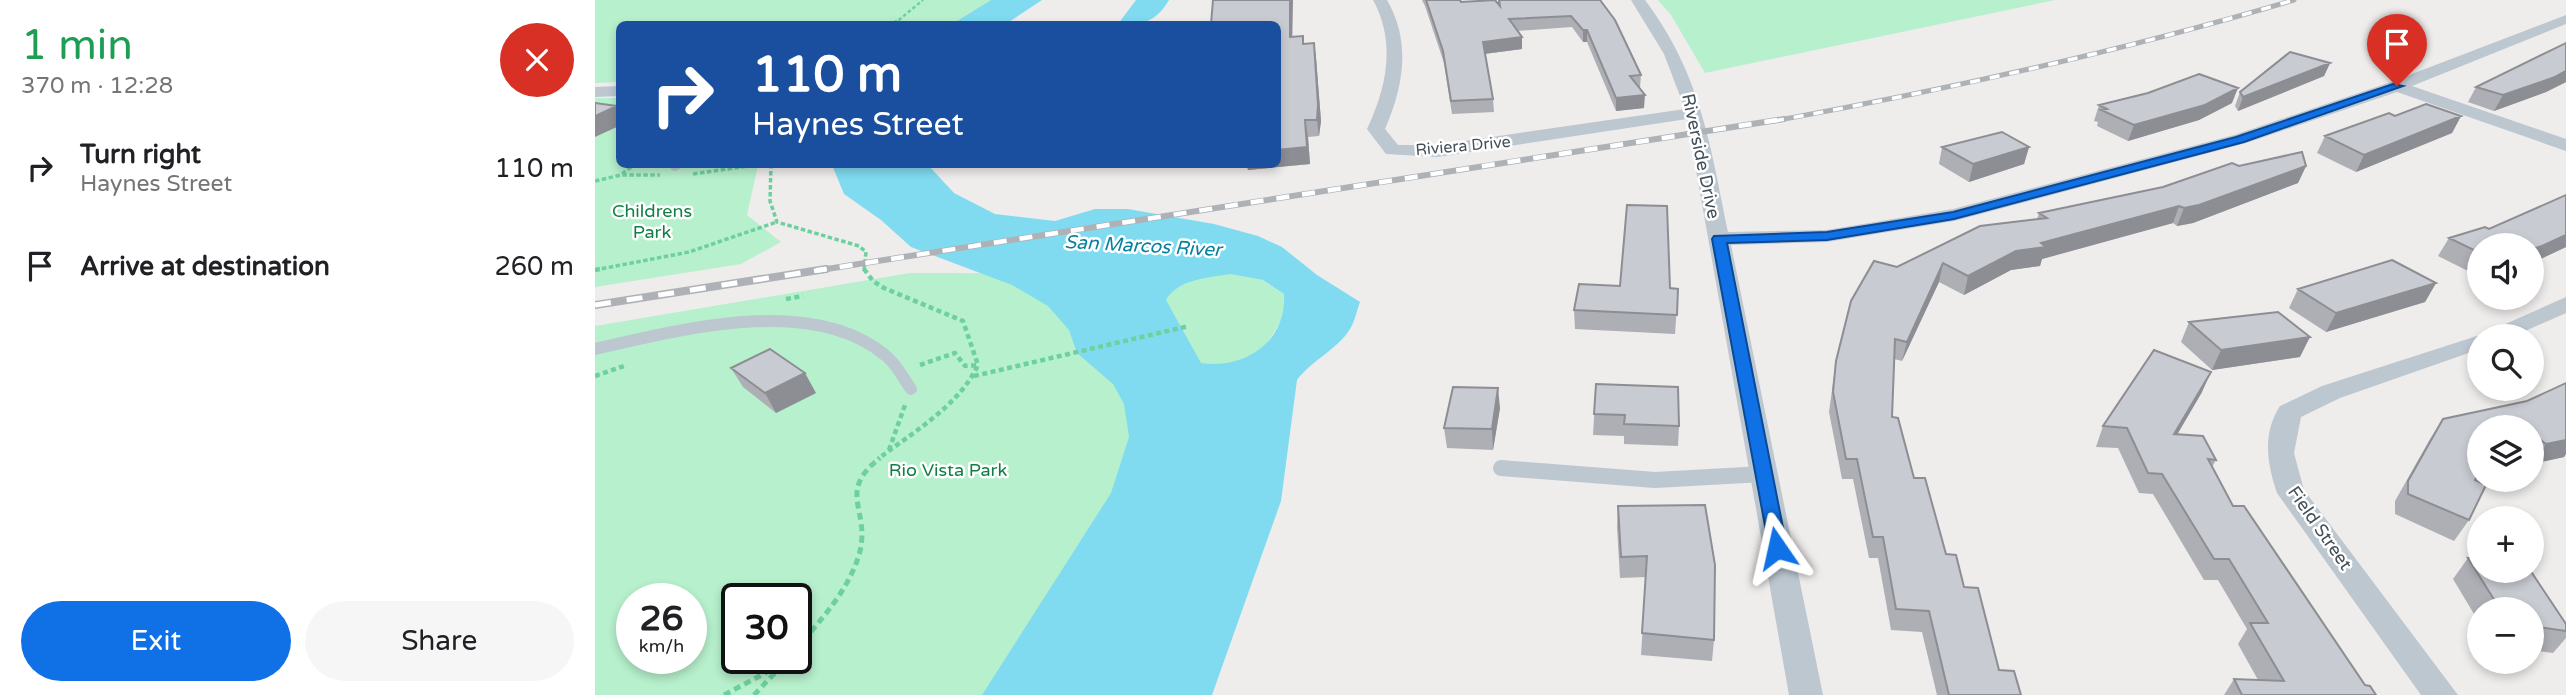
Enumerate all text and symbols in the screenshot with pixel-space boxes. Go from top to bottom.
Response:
pin [2367,14,2427,86]
text: 1 min [21,20,133,71]
button: close [500,23,574,97]
icon: arrive [2378,25,2416,63]
text: 110 m [752,46,902,105]
icon: right [637,49,728,140]
text: 370 m · 12:28 [21,72,173,100]
street label: Riverside Drive [1677,91,1725,221]
text: Haynes Street [752,106,964,144]
street label: Riviera Drive [1415,132,1512,160]
text: Turn right [80,139,201,170]
icon: right [21,149,59,187]
text: 110 m [494,153,574,184]
text: Haynes Street [80,170,232,198]
park label: Childrens Park [612,200,692,243]
water label: San Marcos River [1064,231,1225,261]
map controls [2467,233,2544,674]
button: sound [2467,233,2544,310]
icon: arrive [21,247,59,285]
text: Arrive at destination [80,251,330,282]
text: 260 m [494,251,574,282]
button: search [2467,324,2544,401]
button: layers [2467,415,2544,492]
park label: Rio Vista Park [889,459,1007,481]
street label: Field Street [2283,482,2357,574]
button: + [2467,506,2544,583]
position arrow [1740,511,1814,585]
speed limit sign: 30 [721,583,812,674]
button: − [2467,597,2544,674]
text: 26 [640,598,683,640]
button: Exit [21,601,291,681]
button: Share [305,601,574,681]
text: km/h [639,635,684,657]

